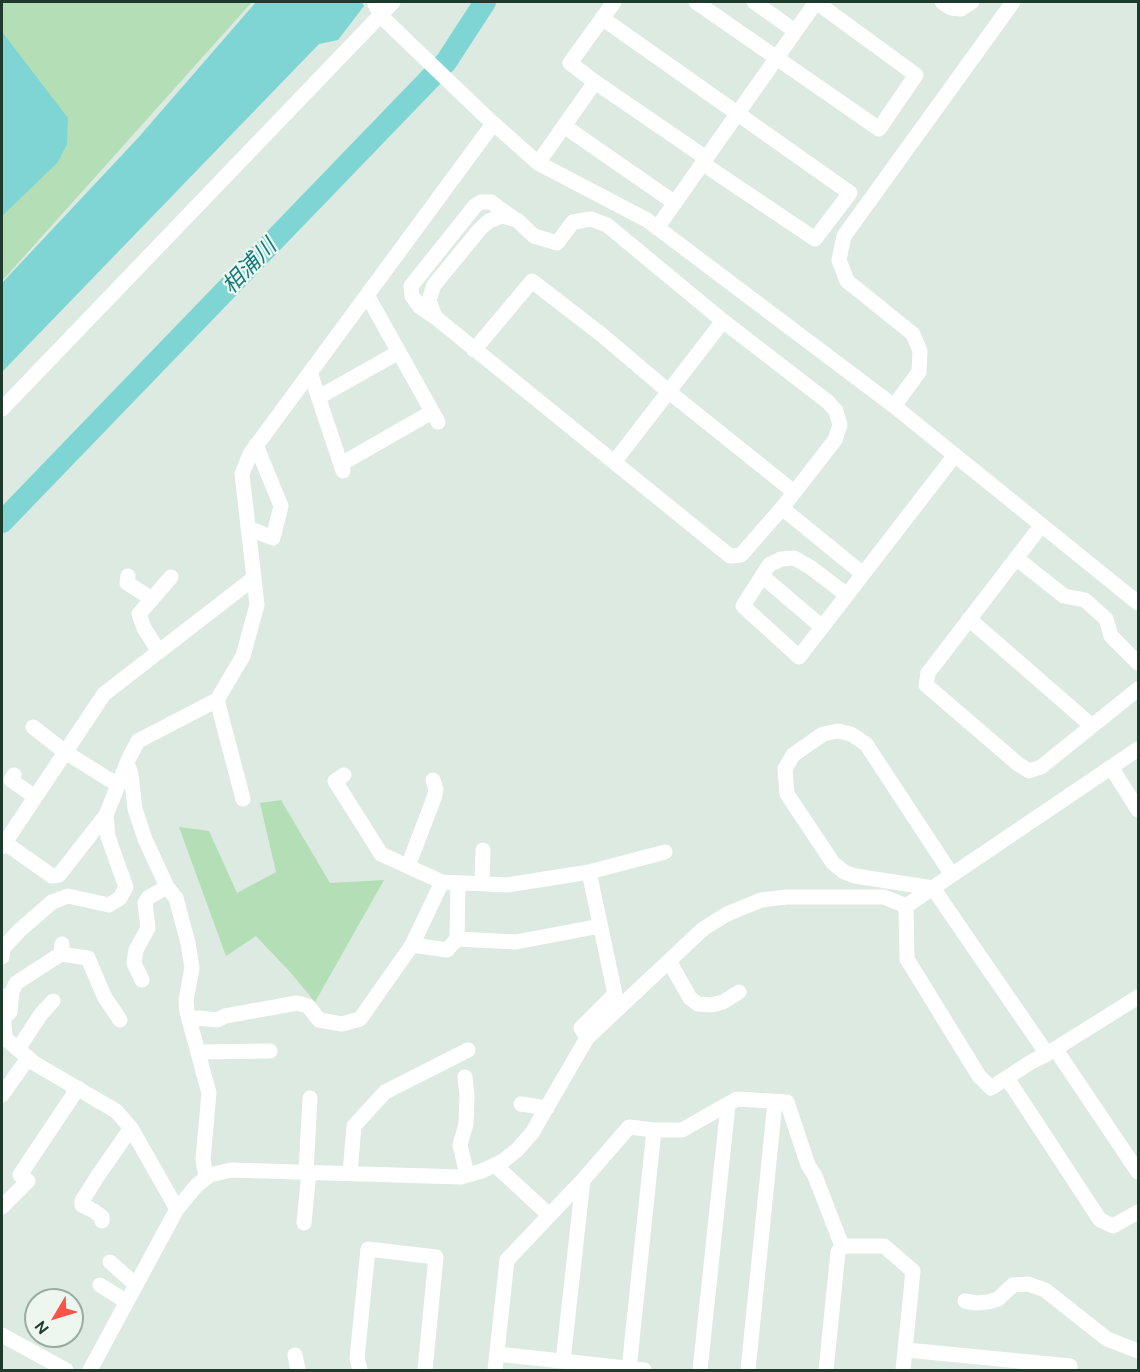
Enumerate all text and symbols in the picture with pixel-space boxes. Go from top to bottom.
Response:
water label: 相浦川 [217,233,281,299]
north arrow [24,1288,84,1348]
text: N [31,1318,52,1338]

